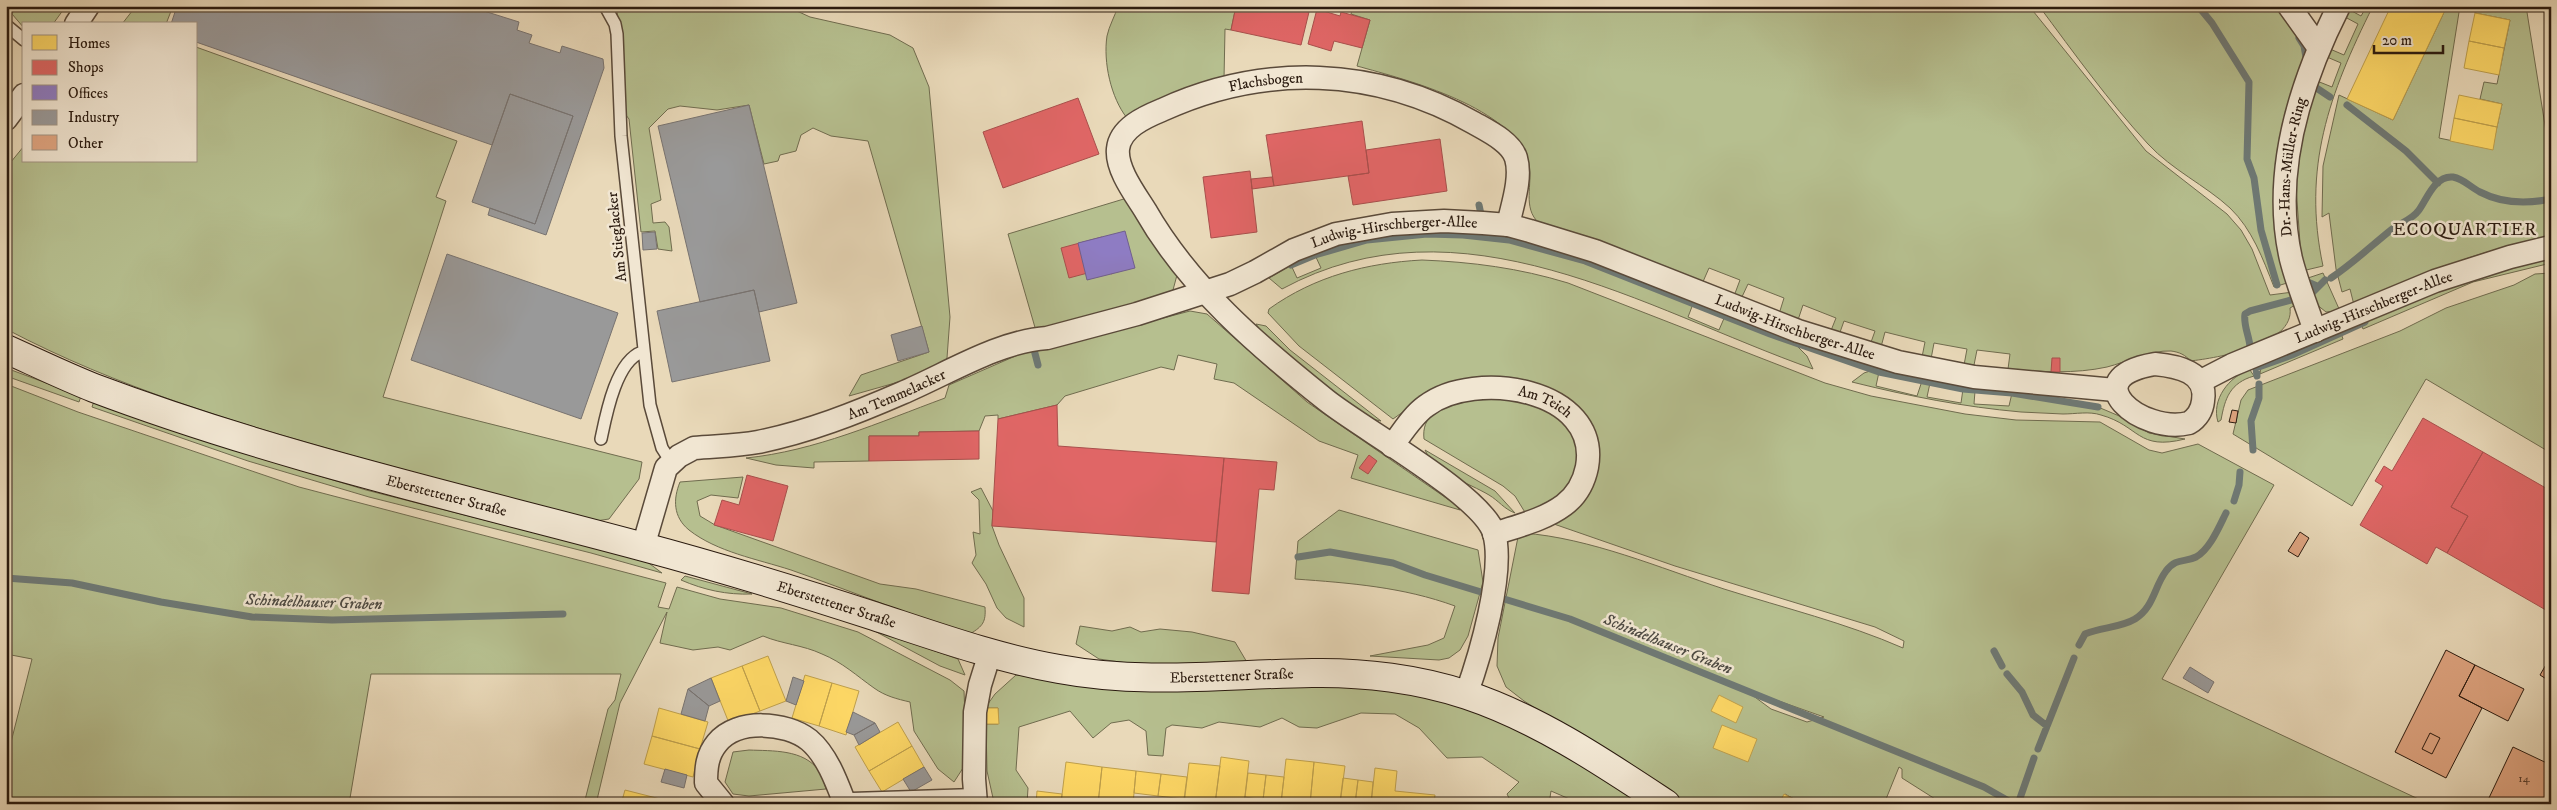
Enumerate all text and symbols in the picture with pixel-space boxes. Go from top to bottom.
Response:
legend [22,22,198,162]
scale bar [2374,22,2443,54]
text: 20 m [2382,31,2412,50]
text: Homes [68,34,110,53]
text: Shops [68,58,104,77]
street label: Flachsbogen [1227,68,1303,96]
text: Offices [68,84,108,103]
street label: Dr.-Hans-Müller-Ring [2275,94,2310,238]
text: Industry [68,108,120,127]
text: Other [68,134,103,153]
street label: Am Stieglacker [603,191,631,283]
street label: Ludwig-Hirschberger-Allee [1308,211,1478,252]
district label: ECOQUARTIER [2393,219,2537,241]
street label: Ludwig-Hirschberger-Allee [2292,267,2455,348]
street label: Ludwig-Hirschberger-Allee [1712,290,1878,364]
street label: Am Temmelacker [845,364,949,424]
street label: Am Teich [1516,381,1577,422]
street label: Eberstettener Straße [384,470,509,520]
street label: Eberstettener Straße [775,576,899,632]
water label: Schindelhauser Graben [244,590,383,614]
water label: Schindelhauser Graben [1600,609,1735,679]
street label: Eberstettener Straße [1170,664,1294,687]
house number: 14 [2518,771,2531,786]

